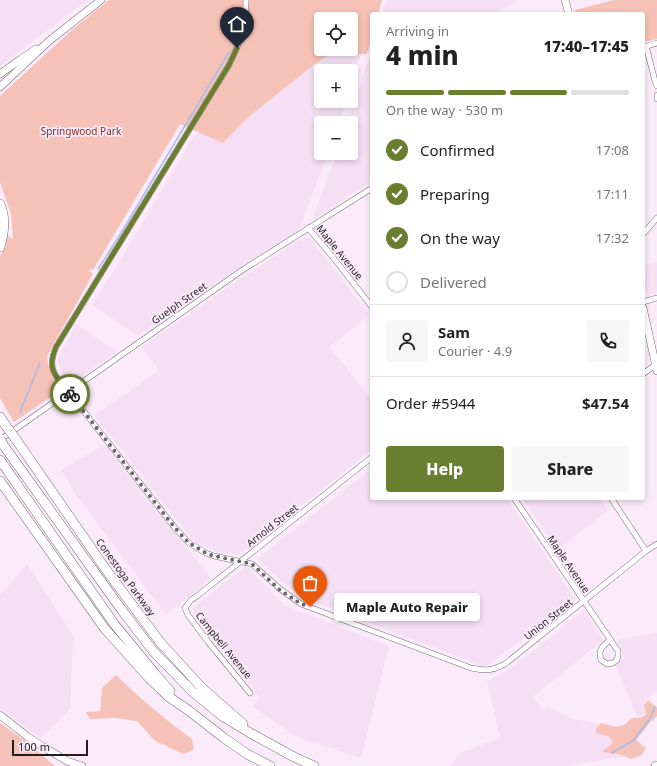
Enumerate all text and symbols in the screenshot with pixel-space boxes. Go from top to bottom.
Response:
pin [220,7.0,254,48]
map controls [314,12,358,160]
button: locate [314,12,358,56]
icon: home [226,13,248,35]
text: Arriving in [386,22,449,40]
text: 17:40–17:45 [544,36,629,56]
text: 4 min [386,37,459,73]
button: + [314,64,358,108]
text: On the way · 530 m [386,101,503,119]
button: − [314,116,358,160]
park label: Springwood Park [41,124,122,138]
icon: check [386,139,408,161]
text: Confirmed [420,140,495,160]
text: 17:08 [596,141,629,159]
icon: check [386,183,408,205]
text: Preparing [420,184,490,204]
text: 17:11 [596,185,629,203]
street label: Maple Avenue [314,222,367,283]
icon: check [386,227,408,249]
text: On the way [420,228,500,248]
text: 17:32 [596,229,629,247]
text: Delivered [420,272,487,292]
street label: Guelph Street [149,279,210,327]
button: person [386,320,428,362]
button: phone [587,320,629,362]
text: Sam [438,322,470,342]
text: Courier · 4.9 [438,342,512,360]
courier [50,374,90,414]
icon: bike [59,383,81,405]
text: Order #5944 [386,393,475,413]
text: $47.54 [582,393,629,413]
button: Help [386,446,504,492]
button: Share [512,446,629,492]
street label: Arnold Street [243,500,301,550]
street label: Maple Avenue [545,532,594,596]
street label: Conestoga Parkway [93,535,159,619]
pin [293,566,327,607]
icon: bag [299,572,321,594]
callout: Maple Auto Repair [334,593,480,621]
street label: Union Street [521,595,576,643]
text: Maple Auto Repair [346,598,468,616]
street label: Campbell Avenue [193,609,255,682]
scale bar [12,738,88,757]
text: 100 m [18,739,50,754]

